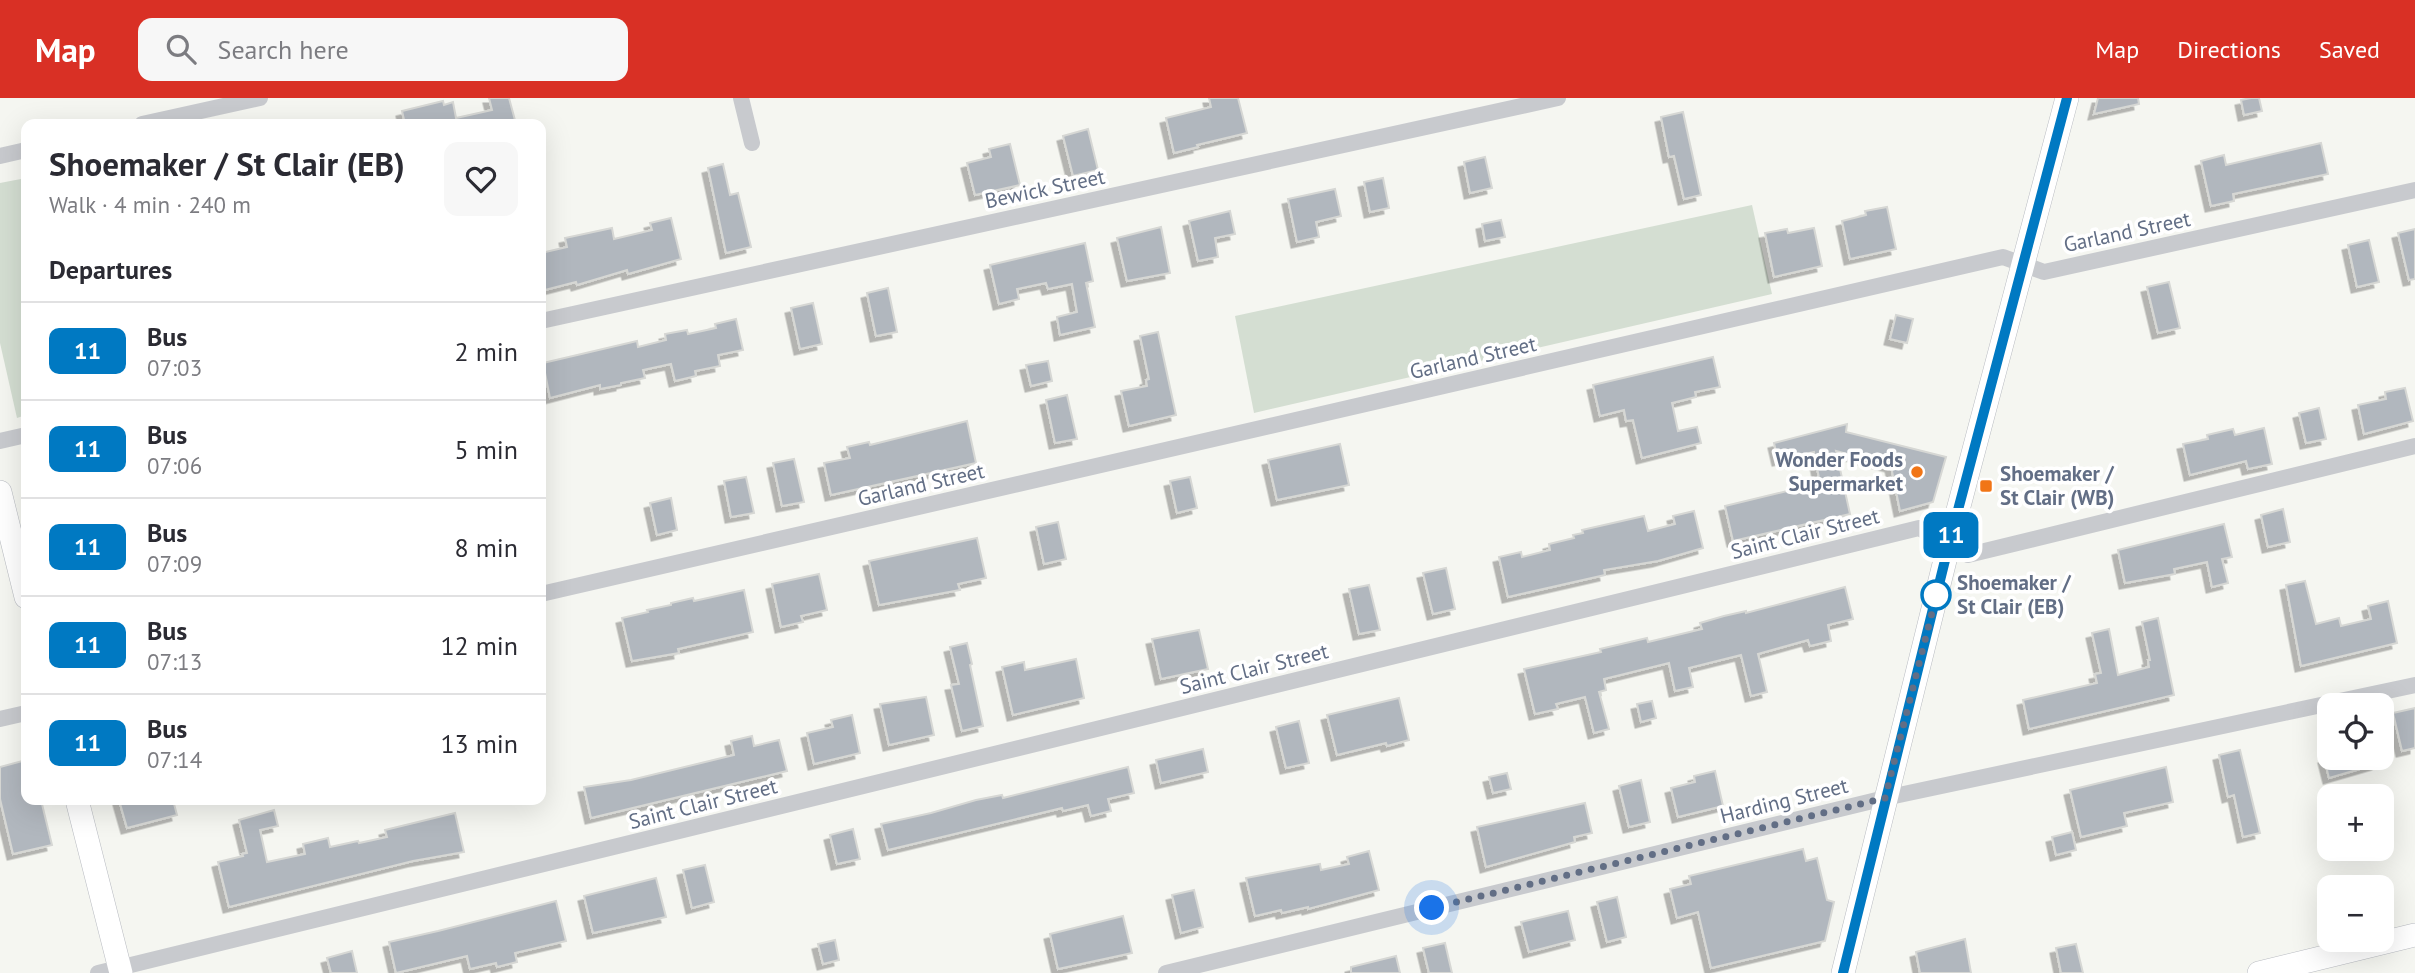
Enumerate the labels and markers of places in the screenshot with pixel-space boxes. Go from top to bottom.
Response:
place label: Wonder Foods Supermarket [1775,446,1904,497]
place label: Shoemaker / St Clair (WB) [2000,460,2115,511]
marker: Wonder Foods Supermarket [1909,464,1925,480]
marker: Shoemaker / St Clair (WB) [1978,478,1994,494]
place label: Shoemaker / St Clair (EB) [1957,569,2072,620]
marker: Shoemaker / St Clair (EB) [1921,580,1951,610]

